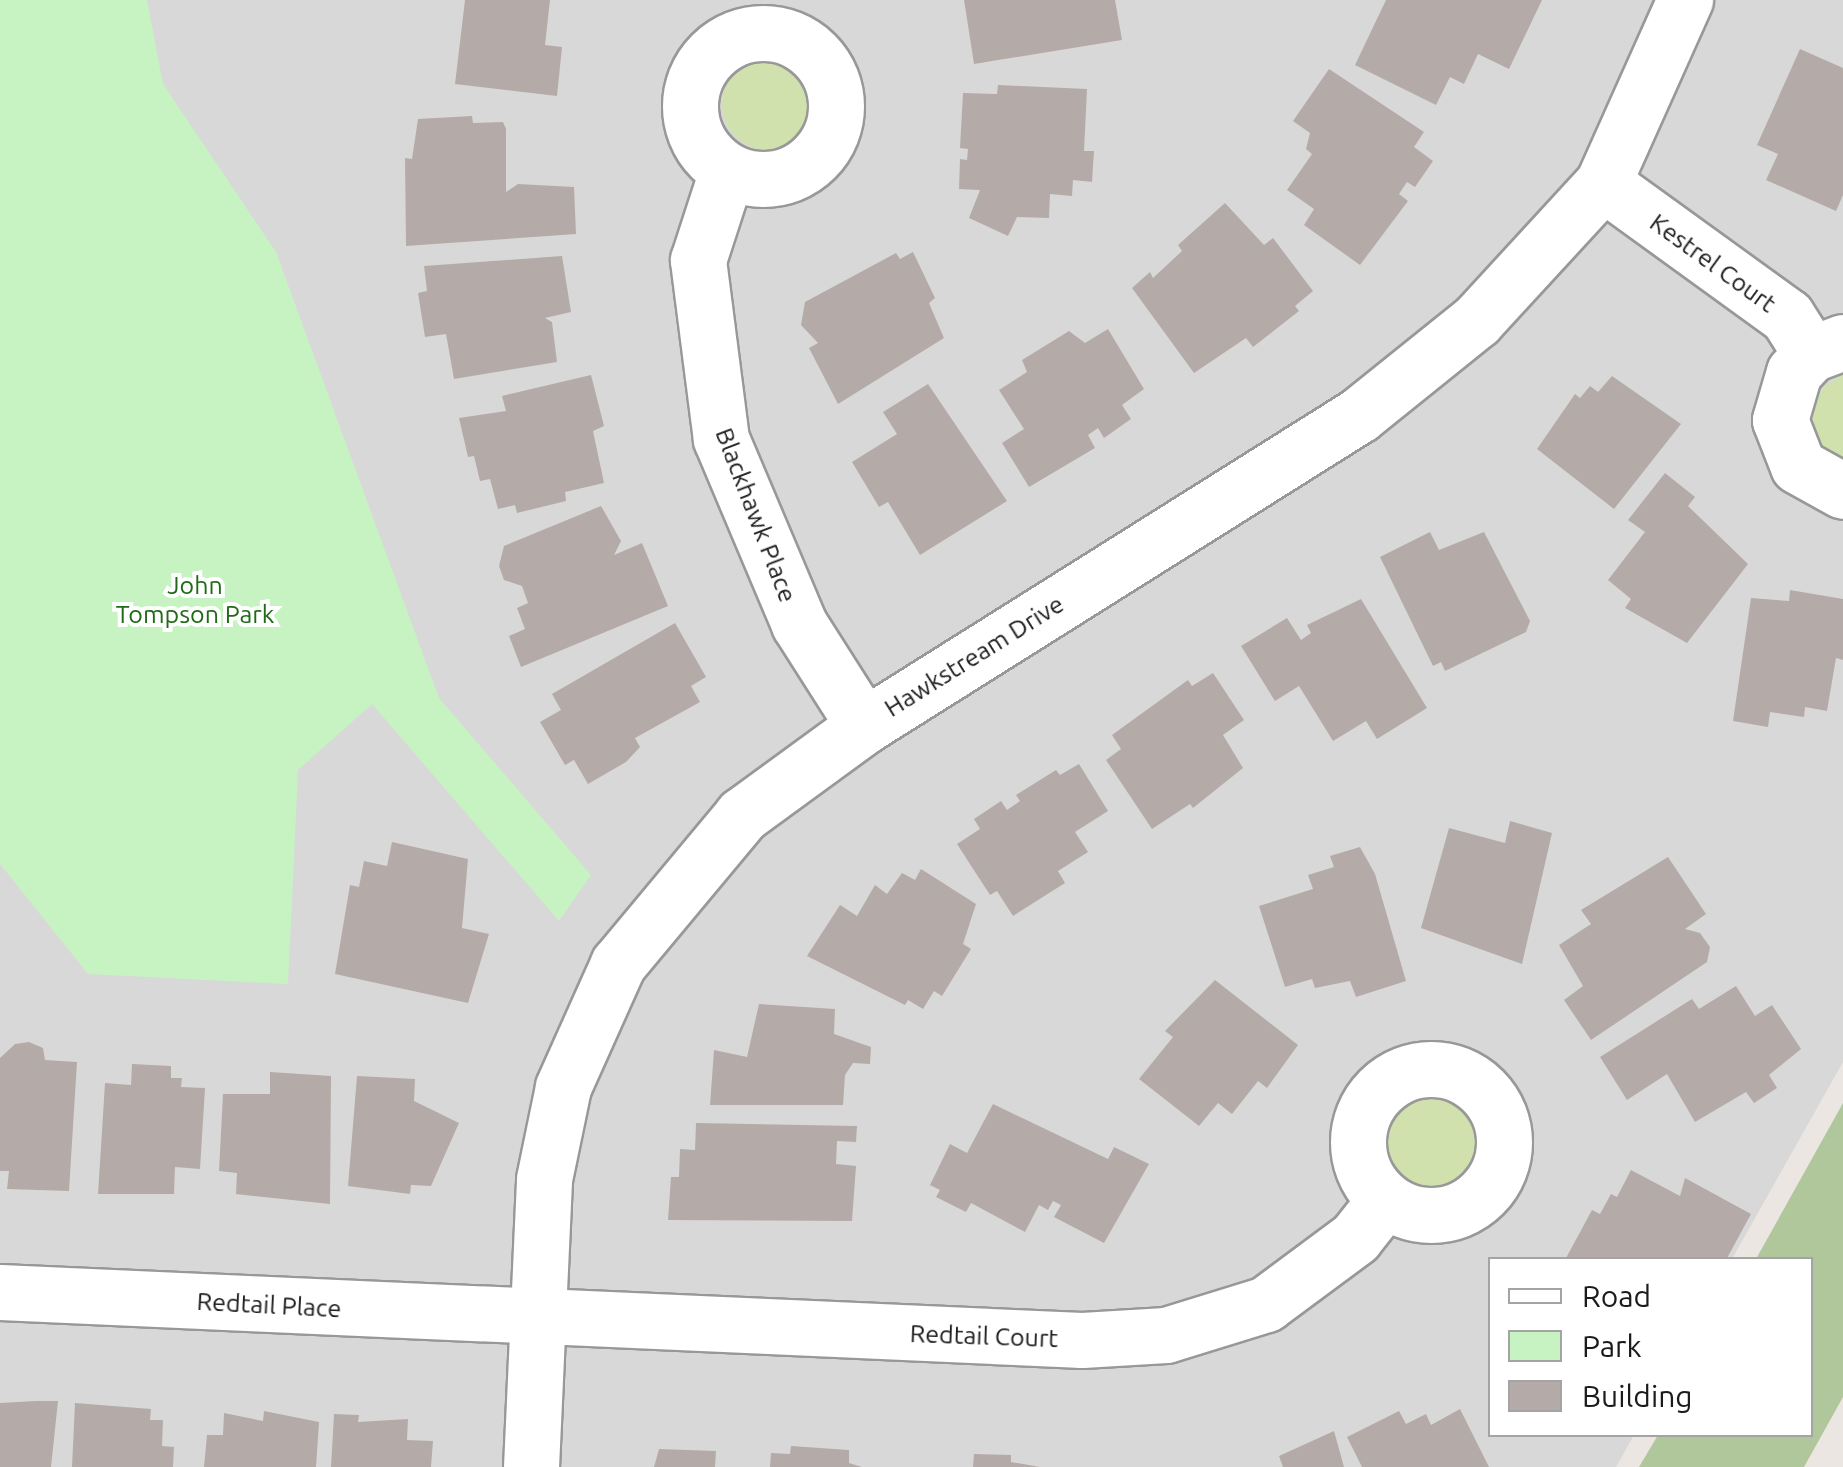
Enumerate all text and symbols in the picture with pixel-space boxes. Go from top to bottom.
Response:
street label: Kestrel Court [1644,207,1782,319]
street label: Blackhawk Place [709,424,803,606]
park label: John Tompson Park [116,571,274,630]
street label: Hawkstream Drive [879,589,1069,723]
legend [1488,1257,1813,1437]
text: Road [1582,1279,1651,1313]
street label: Redtail Place [196,1286,342,1324]
street label: Redtail Court [909,1318,1059,1354]
text: Park [1582,1329,1642,1363]
text: Building [1582,1379,1693,1413]

